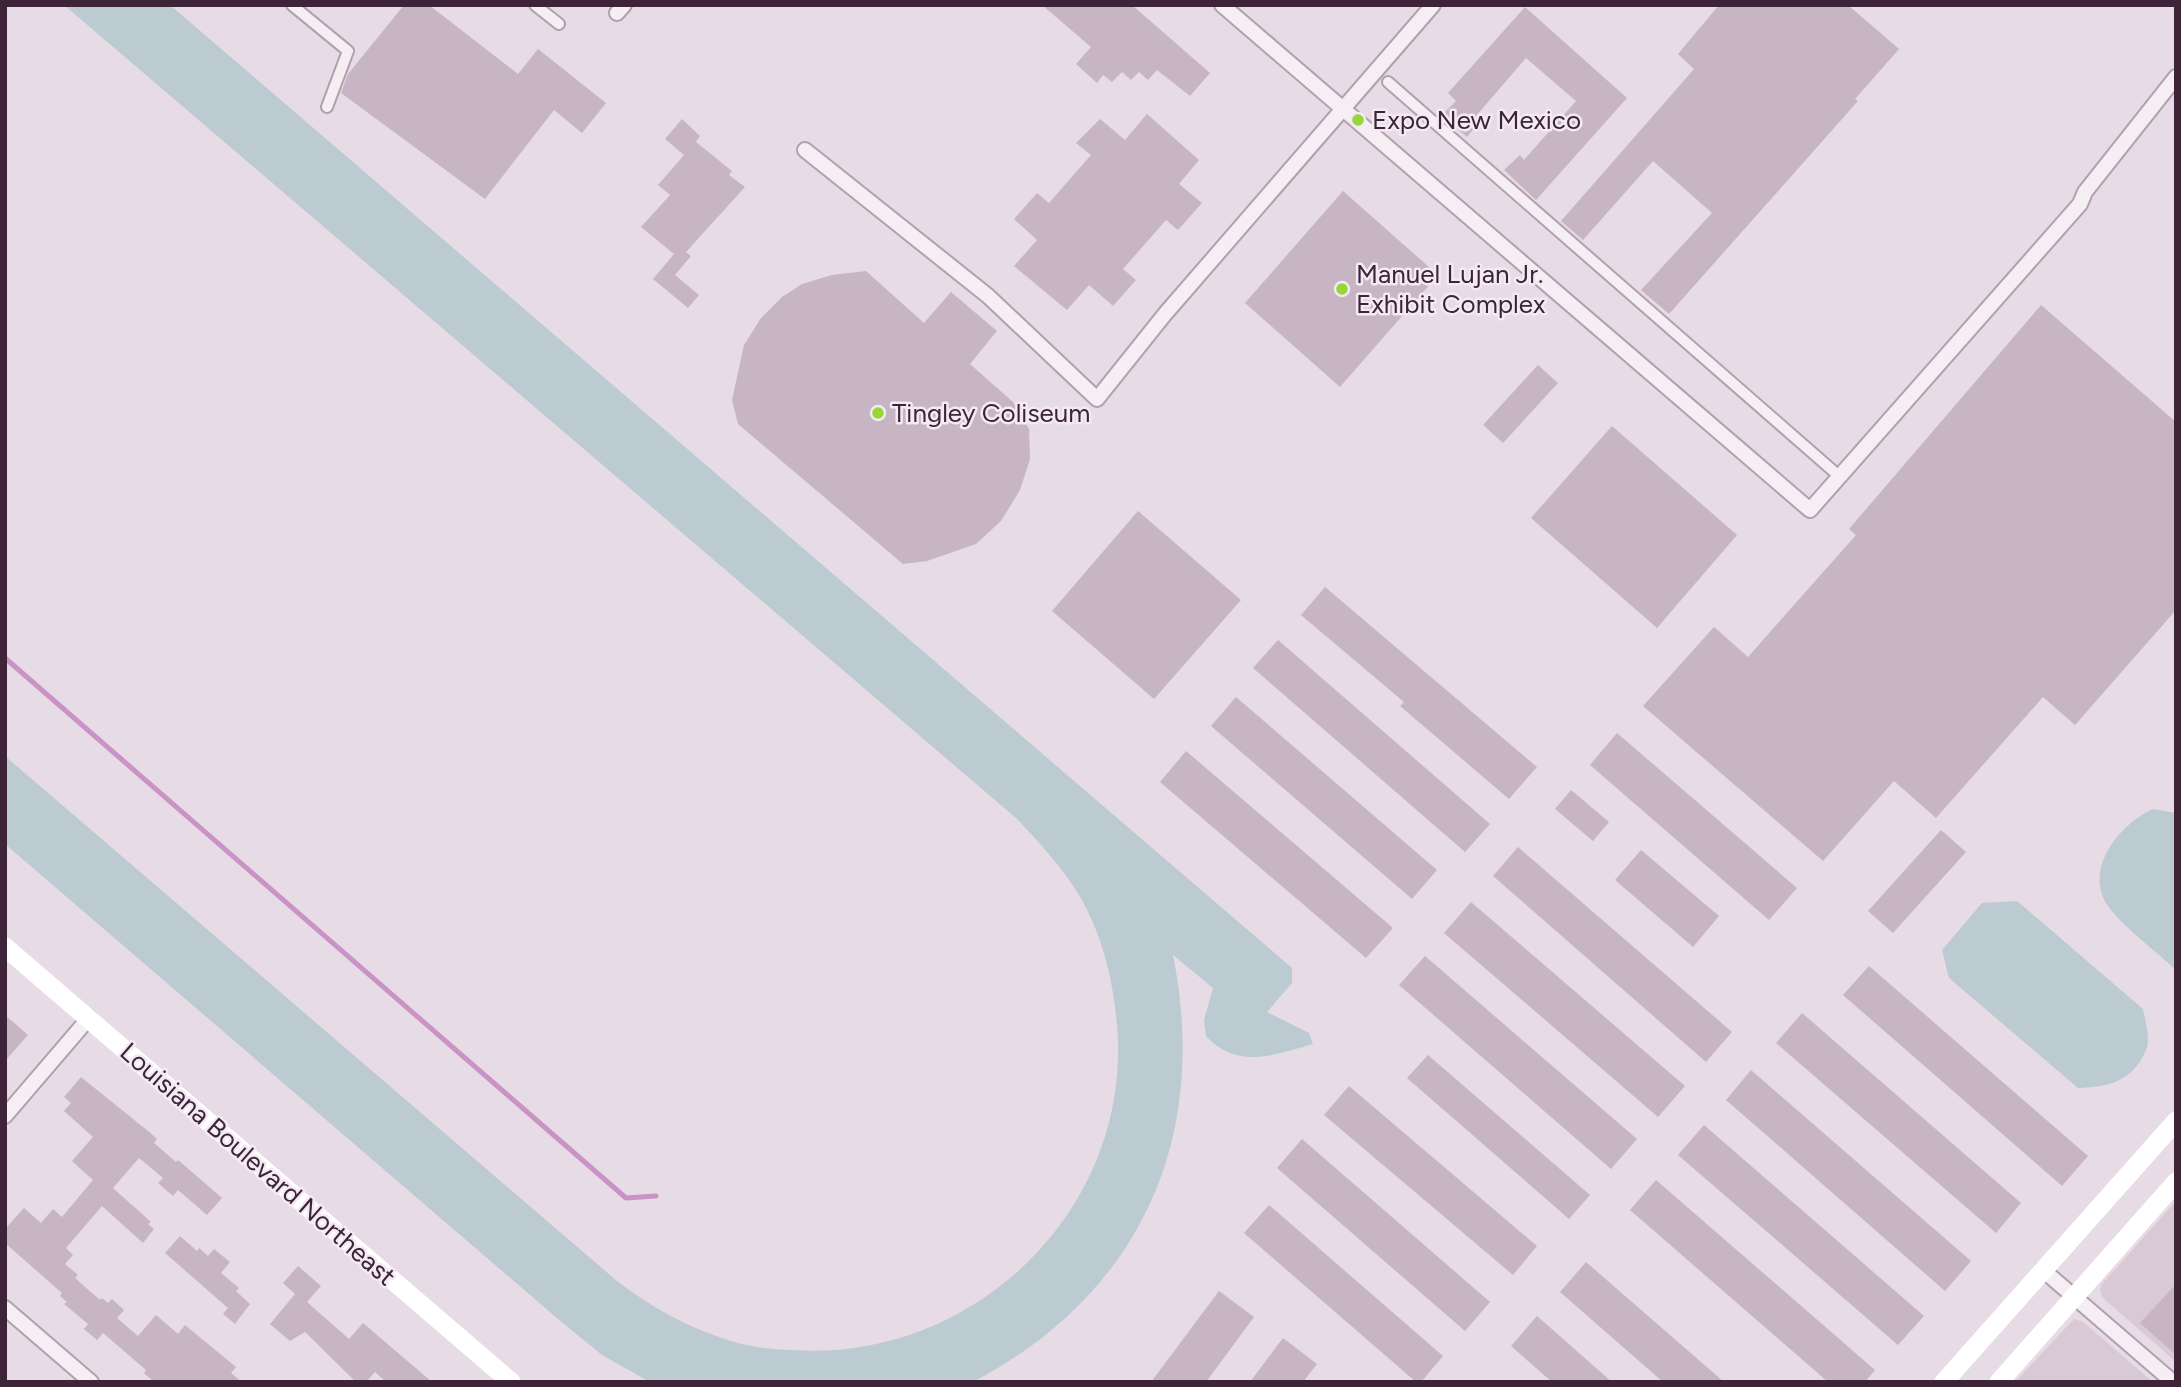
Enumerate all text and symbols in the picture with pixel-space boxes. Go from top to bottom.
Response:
place label: Expo New Mexico [1372,104,1581,136]
marker: Expo New Mexico [1350,112,1366,128]
place label: Manuel Lujan Jr. Exhibit Complex [1356,258,1546,320]
marker: Manuel Lujan Jr. Exhibit Complex [1334,281,1350,297]
place label: Tingley Coliseum [892,397,1090,429]
marker: Tingley Coliseum [870,405,886,421]
street label: Louisiana Boulevard Northeast [114,1036,402,1292]

